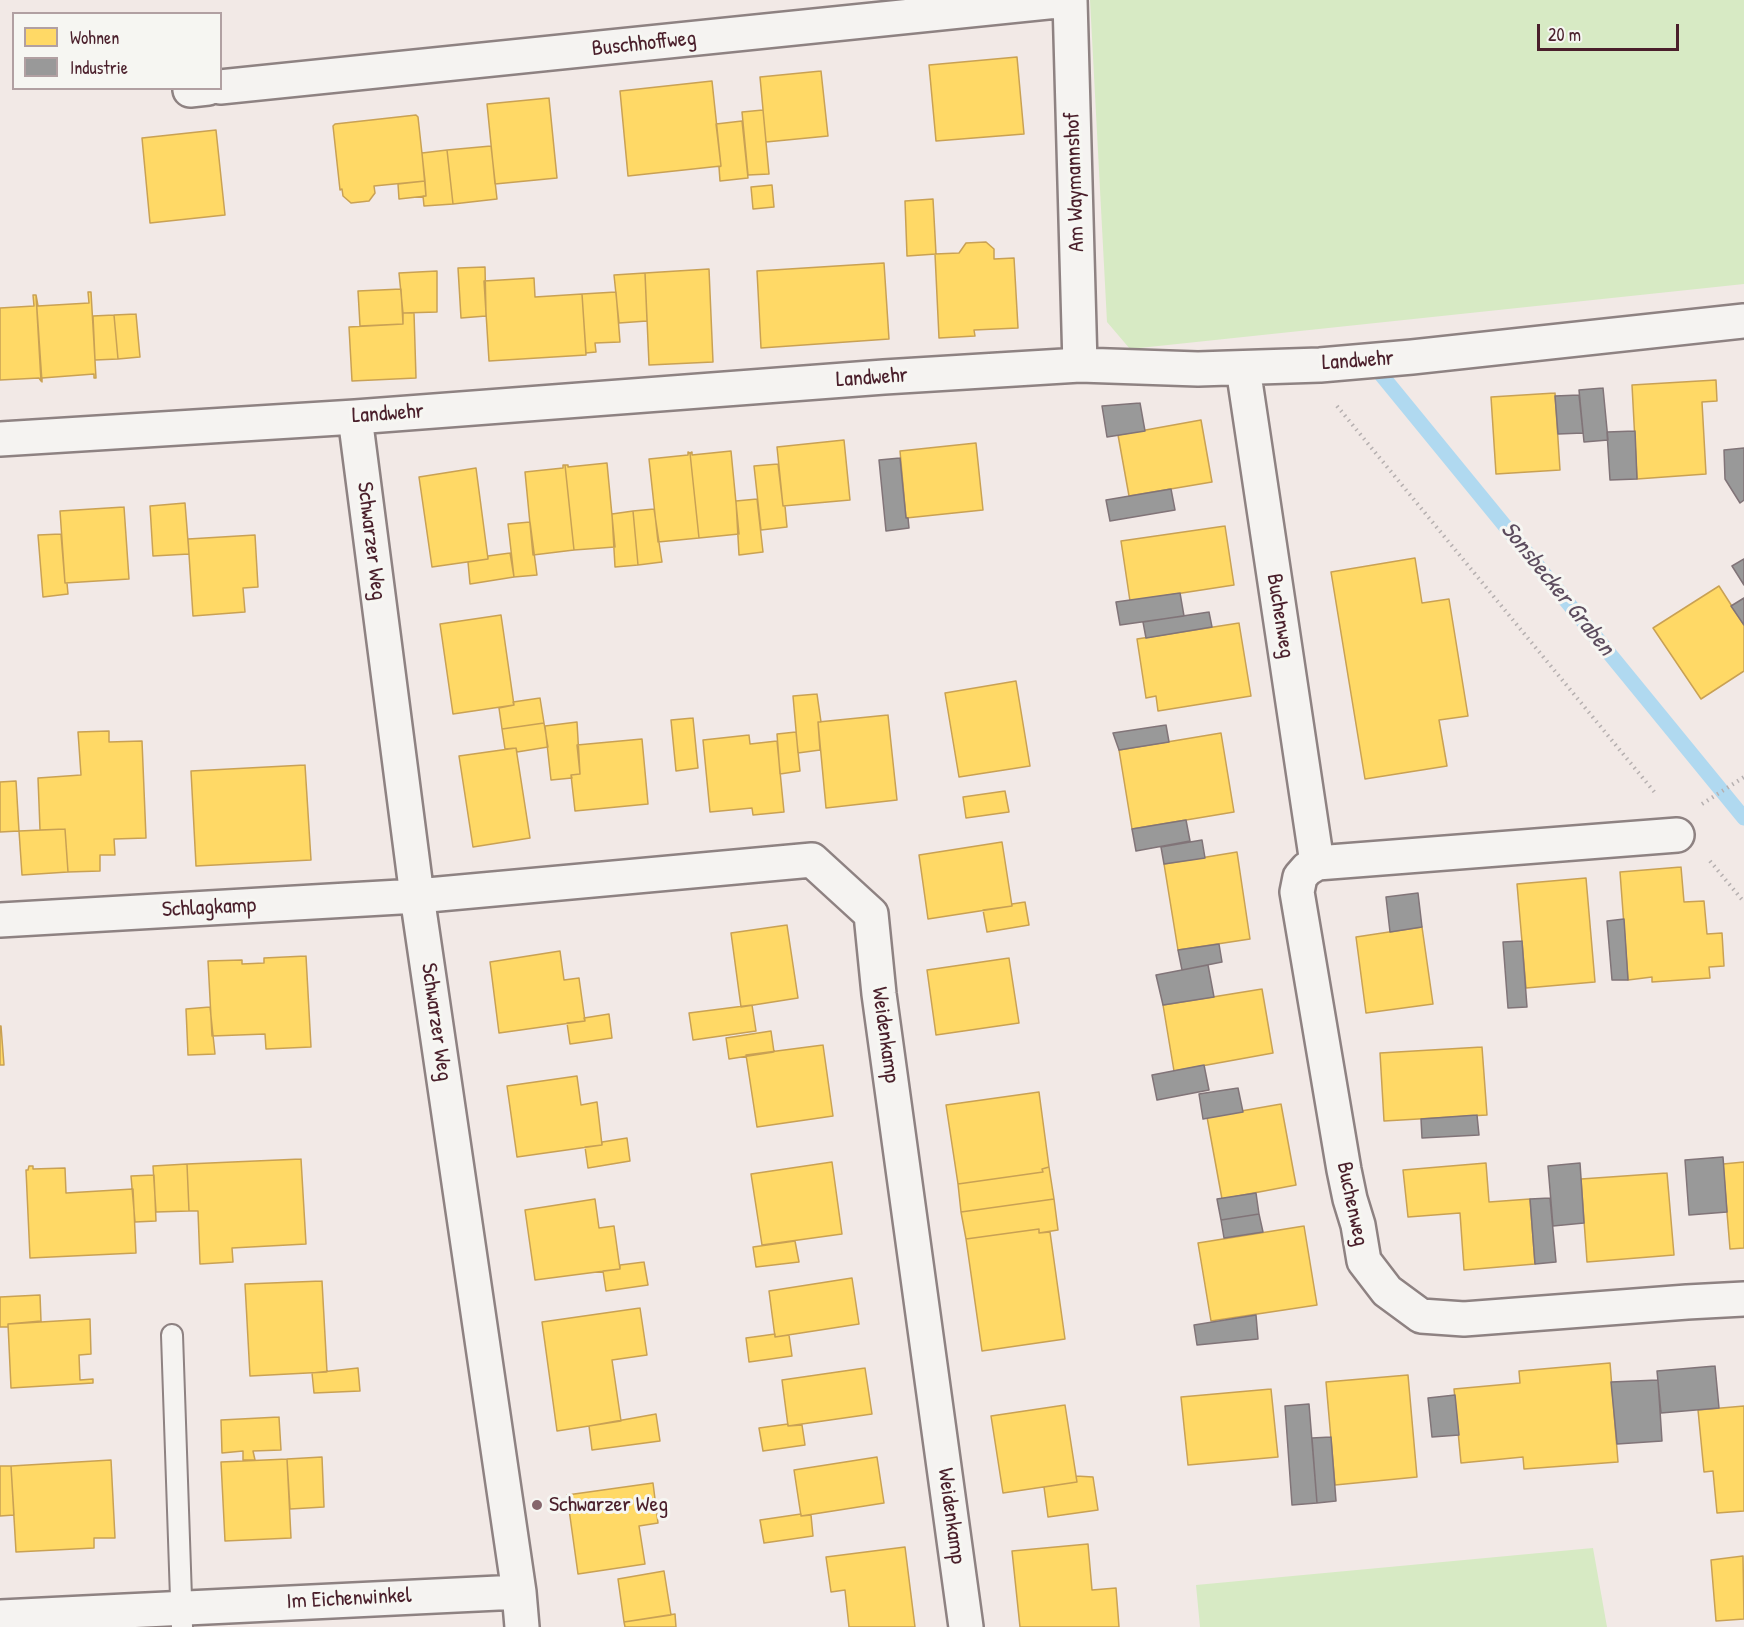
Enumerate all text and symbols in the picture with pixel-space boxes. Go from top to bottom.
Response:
legend [12,12,222,90]
scale bar [1540,12,1682,50]
text: 20 m [1548,22,1581,47]
text: Wohnen [70,25,119,50]
street label: Buschhoffweg [591,25,697,63]
text: Industrie [70,55,128,80]
street label: Am Waymannshof [1059,111,1091,253]
street label: Landwehr [1321,345,1395,377]
street label: Landwehr [835,362,909,394]
street label: Landwehr [351,398,425,430]
street label: Schwarzer Weg [351,480,391,602]
water label: Sonsbecker Graben [1494,516,1620,662]
street label: Buchenweg [1260,572,1300,660]
street label: Schlagkamp [161,892,257,924]
street label: Schwarzer Weg [415,961,457,1083]
street label: Weidenkamp [865,985,905,1085]
street label: Buchenweg [1330,1160,1374,1248]
street label: Weidenkamp [931,1466,971,1566]
place label: Schwarzer Weg [549,1492,668,1518]
marker: Schwarzer Weg [530,1498,544,1512]
street label: Im Eichenwinkel [286,1583,412,1615]

